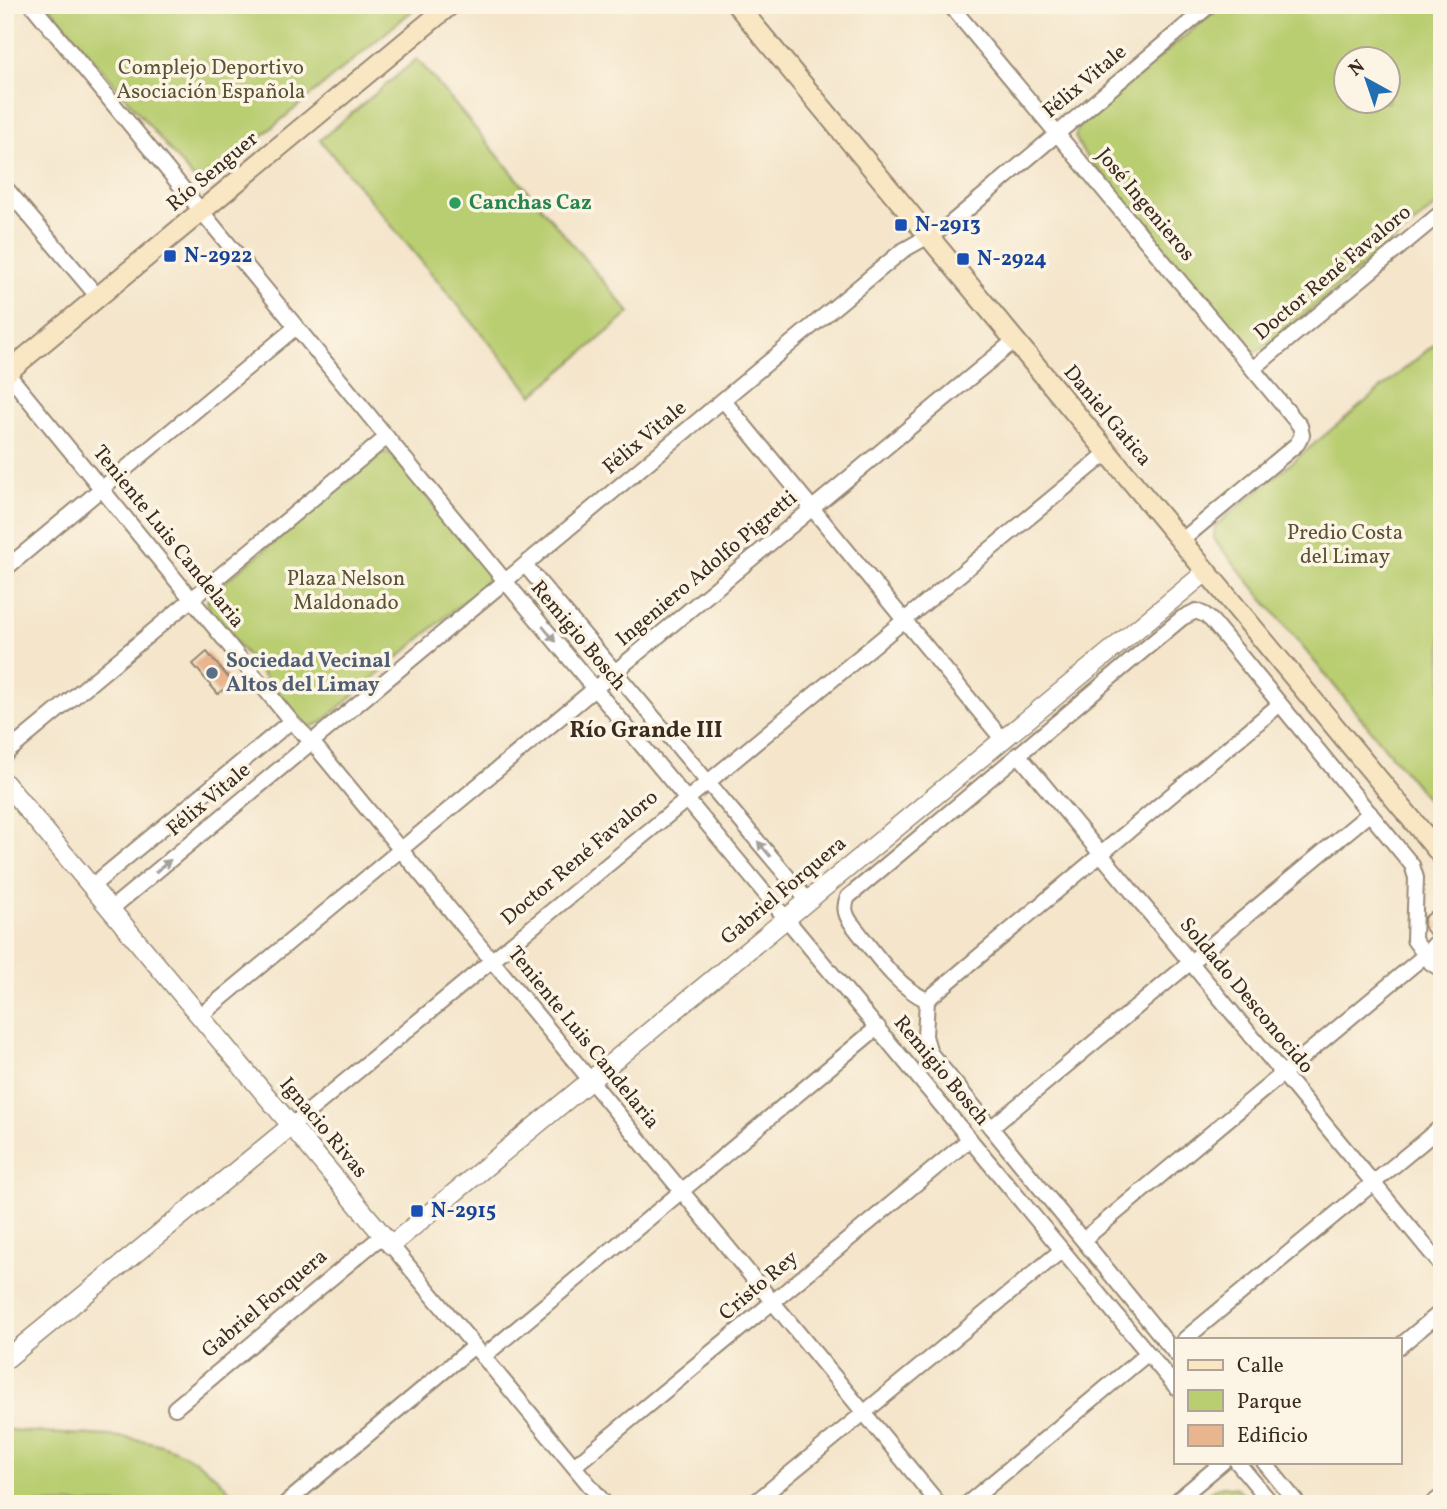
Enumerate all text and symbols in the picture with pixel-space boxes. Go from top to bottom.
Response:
street label: Félix Vitale [1037,38,1133,126]
north arrow [1332,46,1402,116]
park label: Complejo Deportivo Asociación Española [116,54,306,107]
text: N [1344,54,1371,83]
street label: Río Senguer [161,125,265,219]
street label: José Ingenieros [1089,142,1201,268]
place label: Canchas Caz [469,189,592,218]
marker: Canchas Caz [447,195,463,211]
street label: Doctor René Favaloro [1248,198,1418,348]
place label: N-2913 [915,211,981,240]
marker: N-2913 [893,217,909,233]
place label: N-2922 [184,242,252,271]
place label: N-2924 [977,245,1047,274]
marker: N-2922 [162,248,178,264]
marker: N-2924 [955,251,971,267]
street label: Daniel Gatica [1056,359,1158,473]
street label: Félix Vitale [597,394,693,482]
street label: Teniente Luis Candelaria [85,440,251,634]
street label: Ingeniero Adolfo Pigretti [610,484,804,654]
park label: Predio Costa del Limay [1287,519,1403,572]
park label: Plaza Nelson Maldonado [287,565,405,618]
street label: Remigio Bosch [523,575,633,697]
one-way arrow [541,625,556,642]
place label: Sociedad Vecinal Altos del Limay [226,647,391,700]
marker: Sociedad Vecinal Altos del Limay [204,665,220,681]
district label: Río Grande III [569,715,723,747]
street label: Félix Vitale [161,756,257,844]
street label: Doctor René Favaloro [495,783,665,933]
street label: Gabriel Forquera [715,830,853,952]
one-way arrow [757,840,772,857]
one-way arrow [154,858,172,873]
street label: Soldado Desconocido [1172,912,1320,1080]
street label: Teniente Luis Candelaria [500,941,666,1135]
street label: Remigio Bosch [886,1010,996,1132]
street label: Ignacio Rivas [272,1071,374,1185]
place label: N-2915 [431,1197,496,1226]
marker: N-2915 [409,1203,425,1219]
street label: Gabriel Forquera [196,1243,334,1365]
street label: Cristo Rey [713,1244,805,1328]
legend [1174,1338,1402,1464]
text: Calle [1237,1352,1284,1381]
text: Parque [1237,1388,1302,1417]
text: Edificio [1237,1422,1308,1451]

